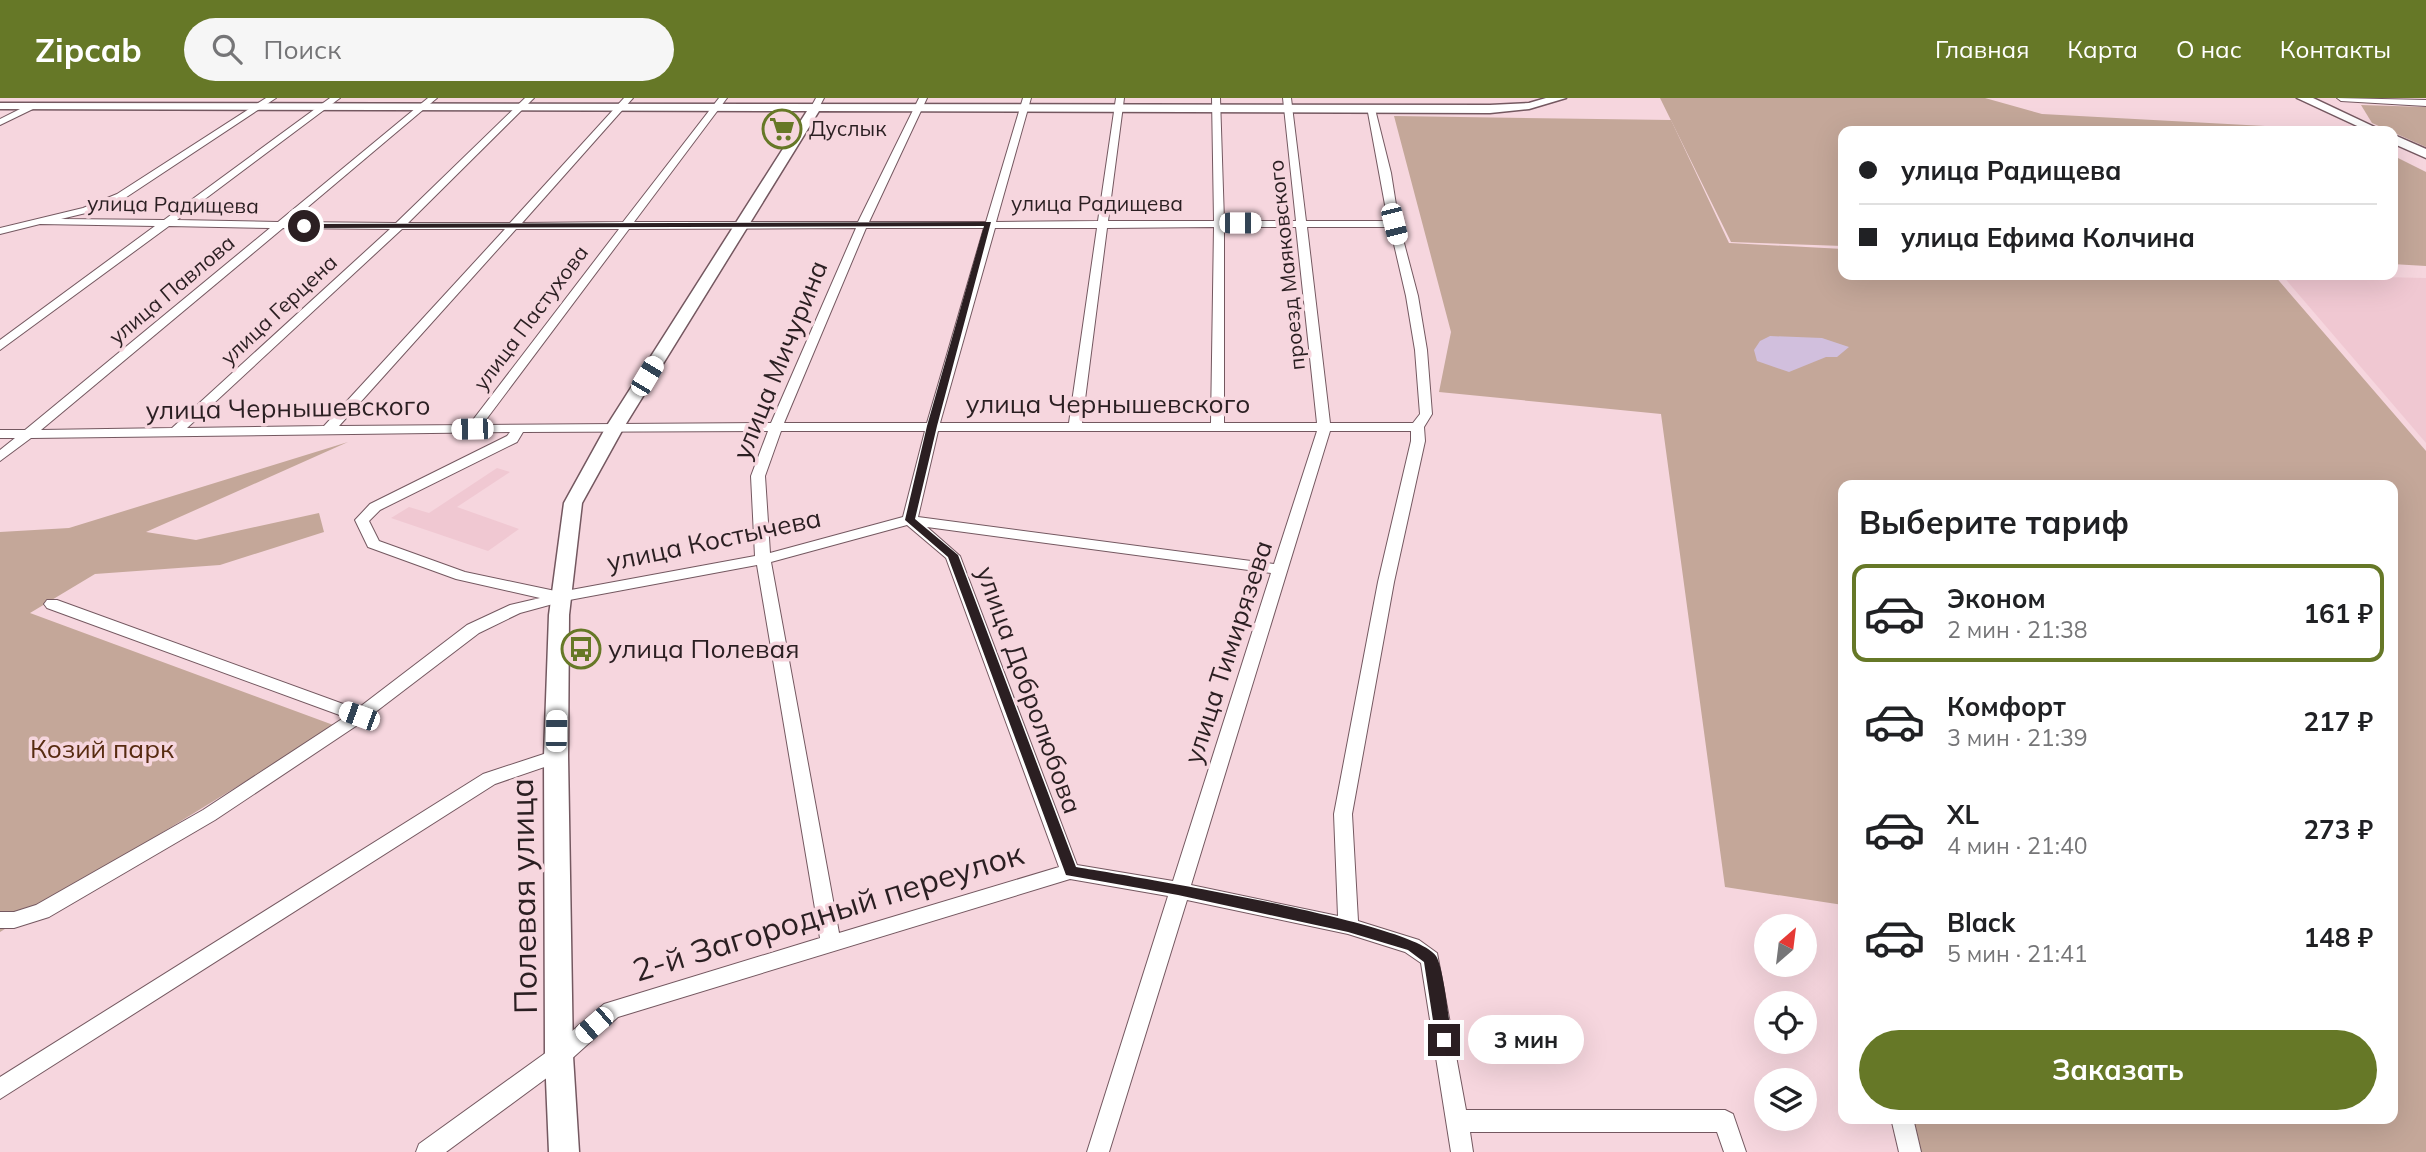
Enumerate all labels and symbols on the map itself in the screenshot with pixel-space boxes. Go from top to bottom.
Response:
supermarket icon: Дуслык [761,108,803,150]
place label: Дуслык [809,115,887,141]
street label: проезд Маяковского [1262,159,1310,372]
street label: улица Радищева [87,190,259,218]
street label: улица Радищева [1011,190,1183,216]
car [1379,201,1410,247]
route start [288,210,320,242]
car [1220,213,1262,234]
street label: улица Павлова [103,229,240,349]
street label: улица Пастухова [467,240,593,395]
street label: улица Герцена [215,249,342,370]
street label: улица Мичурина [725,255,835,464]
car [628,353,667,399]
street label: улица Чернышевского [966,387,1250,420]
street label: улица Чернышевского [145,389,431,426]
car [451,418,494,440]
street label: улица Костычева [604,501,824,578]
street label: улица Тимирязева [1176,536,1279,768]
street label: улица Добролюбова [969,562,1090,818]
bus stop icon: улица Полевая [560,628,602,670]
place label: улица Полевая [608,632,800,665]
car [336,699,383,733]
car [546,710,567,752]
park label: Козий парк [30,732,174,765]
street label: Полевая улица [501,778,545,1014]
street label: 2-й Загородный переулок [628,832,1029,990]
north arrow [1754,914,1816,976]
car [572,1003,617,1047]
callout: 3 мин [1468,1016,1584,1065]
route end [1428,1024,1460,1056]

